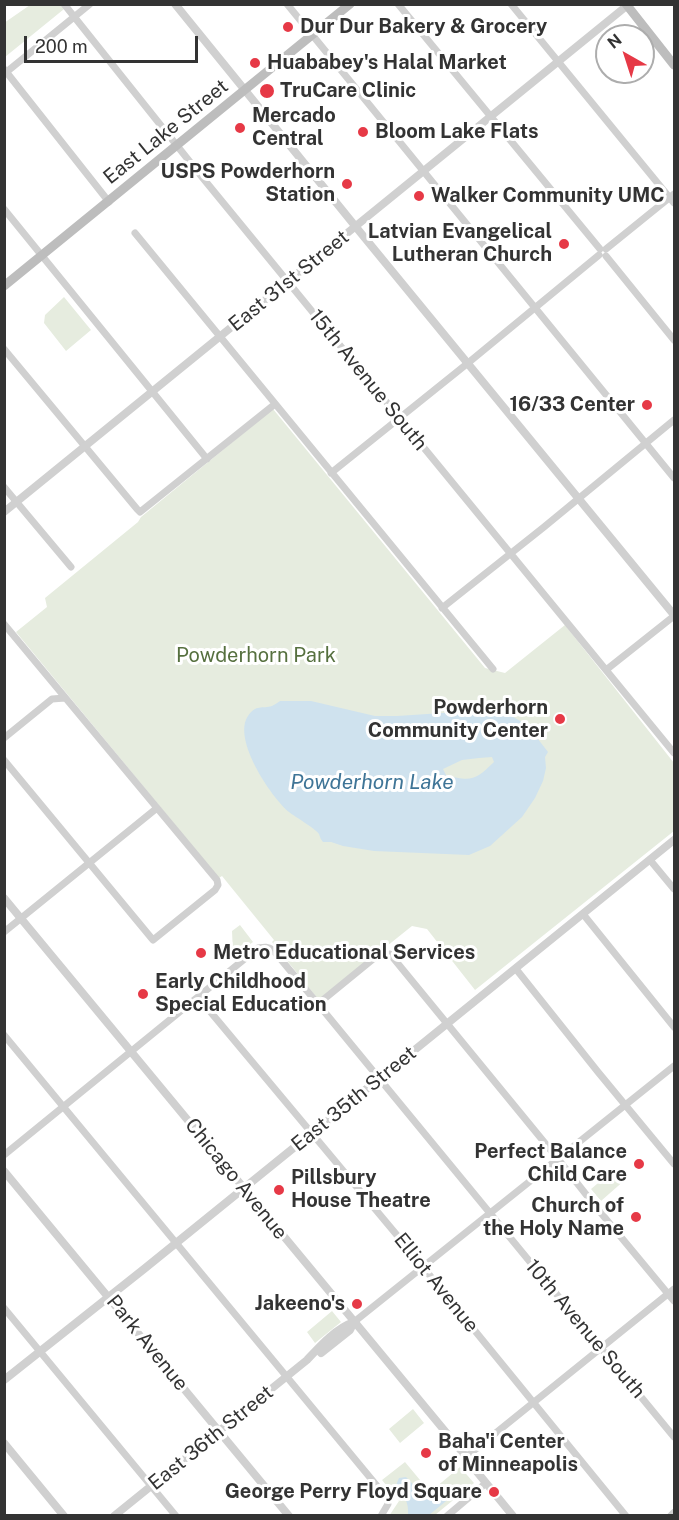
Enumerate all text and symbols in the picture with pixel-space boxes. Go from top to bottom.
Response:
place label: Dur Dur Bakery & Grocery [300,15,547,39]
marker: Dur Dur Bakery & Grocery [281,20,295,34]
scale bar [27,24,201,62]
north arrow [595,24,655,84]
text: N [604,30,625,53]
text: 200 m [35,36,88,57]
place label: Huababey's Halal Market [267,51,507,75]
marker: Huababey's Halal Market [248,56,262,70]
street label: East Lake Street [99,74,233,190]
place label: TruCare Clinic [280,79,416,103]
marker: TruCare Clinic [258,82,276,100]
place label: Mercado Central [252,104,336,151]
place label: Bloom Lake Flats [375,120,538,144]
marker: Mercado Central [233,121,247,135]
marker: Bloom Lake Flats [356,125,370,139]
place label: USPS Powderhorn Station [160,160,335,207]
marker: USPS Powderhorn Station [340,177,354,191]
place label: Walker Community UMC [431,184,665,208]
marker: Walker Community UMC [412,189,426,203]
place label: Latvian Evangelical Lutheran Church [368,220,552,267]
street label: East 31st Street [224,225,354,337]
marker: Latvian Evangelical Lutheran Church [557,237,571,251]
street label: 15th Avenue South [304,305,432,455]
place label: 16/33 Center [509,393,635,417]
marker: 16/33 Center [640,398,654,412]
park label: Powderhorn Park [176,644,336,668]
place label: Powderhorn Community Center [368,696,548,743]
marker: Powderhorn Community Center [553,712,567,726]
water label: Powderhorn Lake [290,770,454,796]
place label: Metro Educational Services [213,941,475,965]
marker: Metro Educational Services [194,946,208,960]
place label: Early Childhood Special Education [155,970,327,1017]
marker: Early Childhood Special Education [136,987,150,1001]
street label: East 35th Street [287,1041,421,1157]
street label: Chicago Avenue [180,1114,292,1244]
place label: Perfect Balance Child Care [474,1140,627,1187]
marker: Perfect Balance Child Care [632,1157,646,1171]
place label: Pillsbury House Theatre [291,1166,431,1213]
marker: Pillsbury House Theatre [272,1183,286,1197]
place label: Church of the Holy Name [483,1194,624,1241]
marker: Church of the Holy Name [629,1210,643,1224]
street label: Elliot Avenue [389,1228,483,1338]
street label: 10th Avenue South [520,1255,650,1403]
street label: Park Avenue [101,1290,193,1396]
place label: Jakeeno's [255,1292,345,1316]
marker: Jakeeno's [350,1297,364,1311]
street label: East 36th Street [144,1380,278,1496]
place label: Baha'i Center of Minneapolis [438,1430,578,1477]
marker: Baha'i Center of Minneapolis [419,1446,433,1460]
place label: George Perry Floyd Square [225,1480,482,1504]
marker: George Perry Floyd Square [487,1485,501,1499]

